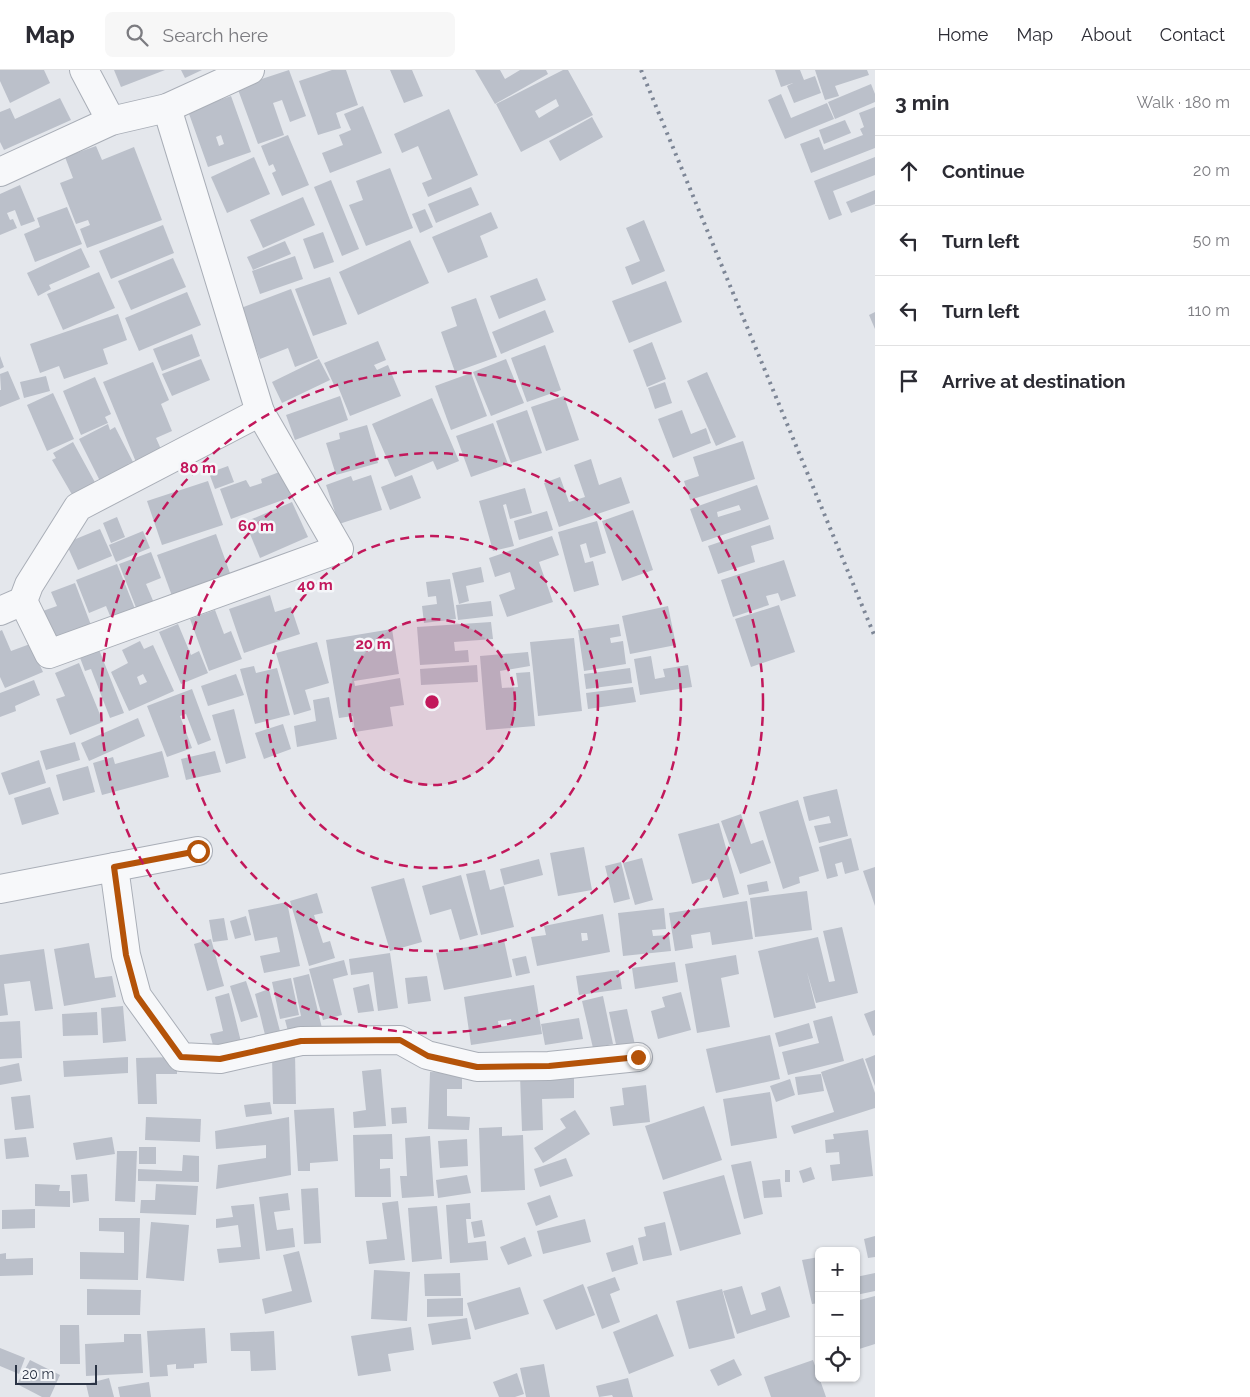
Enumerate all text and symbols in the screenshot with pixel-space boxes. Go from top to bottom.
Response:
search box [105,12,455,57]
text: Map [25,20,75,49]
icon: search [123,21,151,49]
text: Search here [163,24,268,46]
text: Home [937,24,988,45]
text: Map [1016,24,1053,45]
text: About [1081,24,1132,45]
text: Contact [1160,24,1225,45]
text: 3 min [895,90,949,115]
text: Walk · 180 m [1136,93,1230,112]
icon: ahead [895,157,923,185]
text: Continue [942,160,1025,182]
text: 20 m [1193,161,1230,180]
icon: left [895,227,923,255]
text: Turn left [942,230,1019,252]
text: 50 m [1193,231,1230,250]
icon: left [895,297,923,325]
text: Turn left [942,300,1019,322]
text: 110 m [1188,301,1230,320]
icon: arrive [895,367,923,395]
text: Arrive at destination [942,370,1126,392]
text: 80 m [180,459,216,477]
text: 60 m [238,517,274,535]
text: 40 m [297,576,333,594]
text: 20 m [355,635,391,653]
centre of rings [423,693,441,711]
route start [187,840,210,863]
route end [627,1046,650,1069]
map controls [815,1247,860,1382]
button: + [815,1247,860,1292]
button: − [815,1292,860,1337]
button: locate [815,1337,860,1382]
scale bar [15,1362,98,1385]
text: 20 m [22,1366,54,1382]

